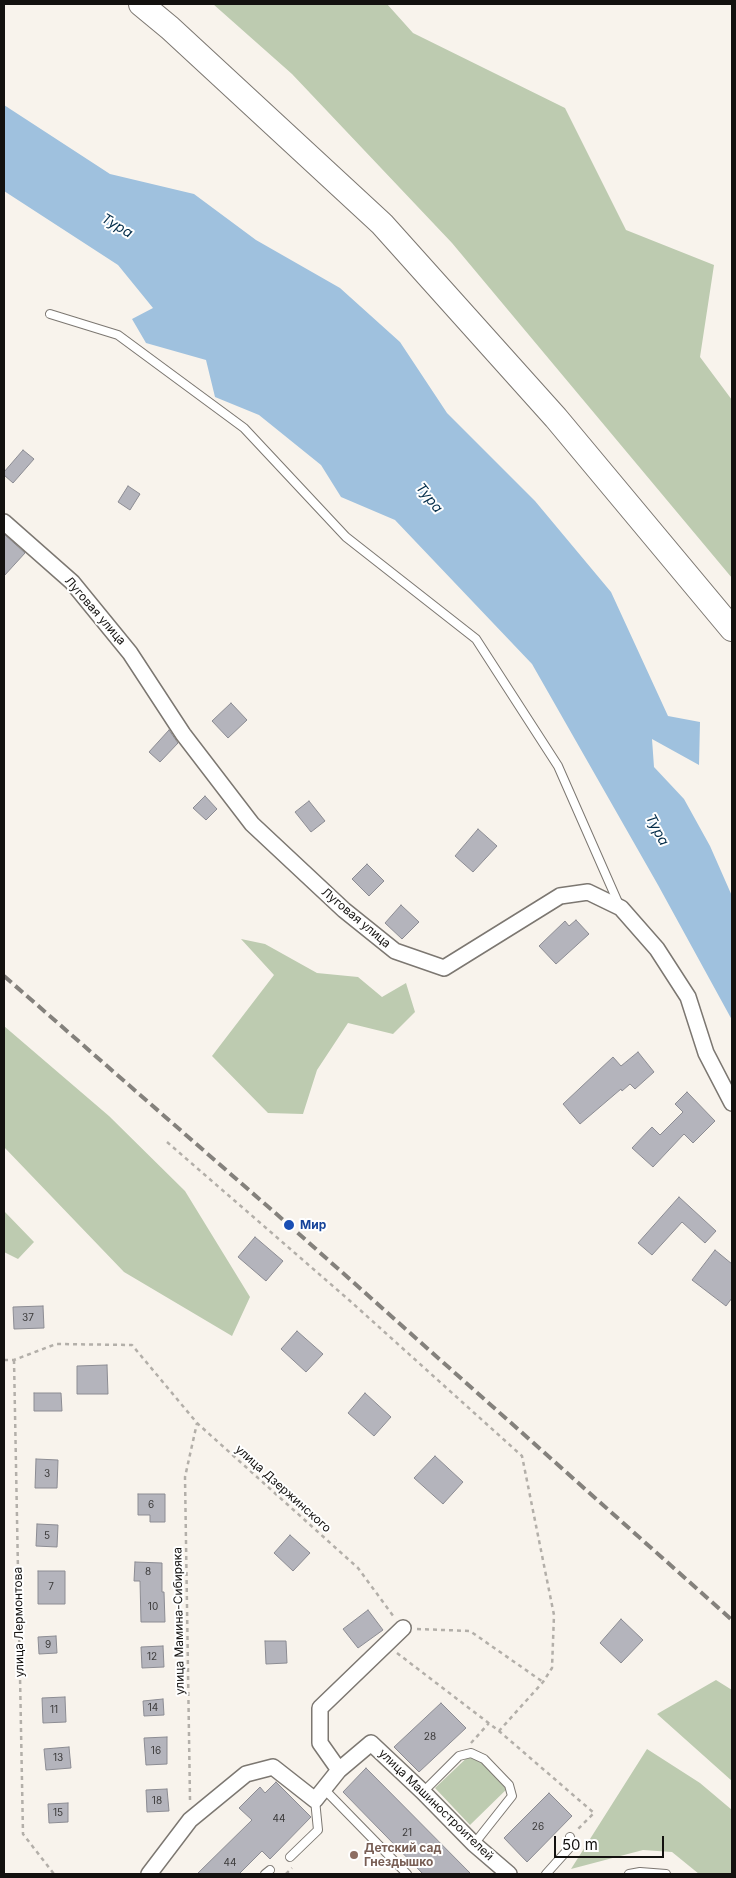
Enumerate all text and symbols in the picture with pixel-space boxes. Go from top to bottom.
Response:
water label: Тура [98,210,136,242]
water label: Тура [412,480,446,516]
street label: Луговая улица [61,574,129,648]
water label: Тура [642,811,672,849]
street label: Луговая улица [319,885,393,951]
marker: Мир [282,1218,296,1232]
place label: Мир [300,1218,326,1232]
house number: 37 [22,1312,34,1324]
street label: улица Дзержинского [232,1442,334,1536]
house number: 3 [44,1468,50,1480]
house number: 6 [148,1499,154,1511]
house number: 5 [44,1530,50,1542]
street label: улица Мамина-Сибиряка [171,1547,187,1695]
house number: 8 [145,1566,151,1578]
street label: улица Лермонтова [11,1567,27,1677]
house number: 7 [48,1581,54,1593]
house number: 10 [148,1601,158,1613]
house number: 9 [45,1639,51,1651]
house number: 12 [147,1651,157,1663]
house number: 14 [148,1702,158,1714]
house number: 11 [50,1704,58,1716]
house number: 28 [424,1731,436,1743]
house number: 16 [151,1745,161,1757]
street label: улица Машиностроителей [376,1746,496,1864]
house number: 13 [53,1752,63,1764]
house number: 18 [152,1795,162,1807]
house number: 15 [53,1807,63,1819]
house number: 44 [273,1813,285,1825]
house number: 26 [532,1821,544,1833]
scale bar [556,1826,666,1858]
house number: 21 [402,1827,412,1839]
text: 50 m [562,1835,598,1854]
place label: Детский сад Гнездышко [364,1841,441,1869]
marker: Детский сад Гнездышко [348,1849,360,1861]
house number: 44 [224,1857,236,1869]

